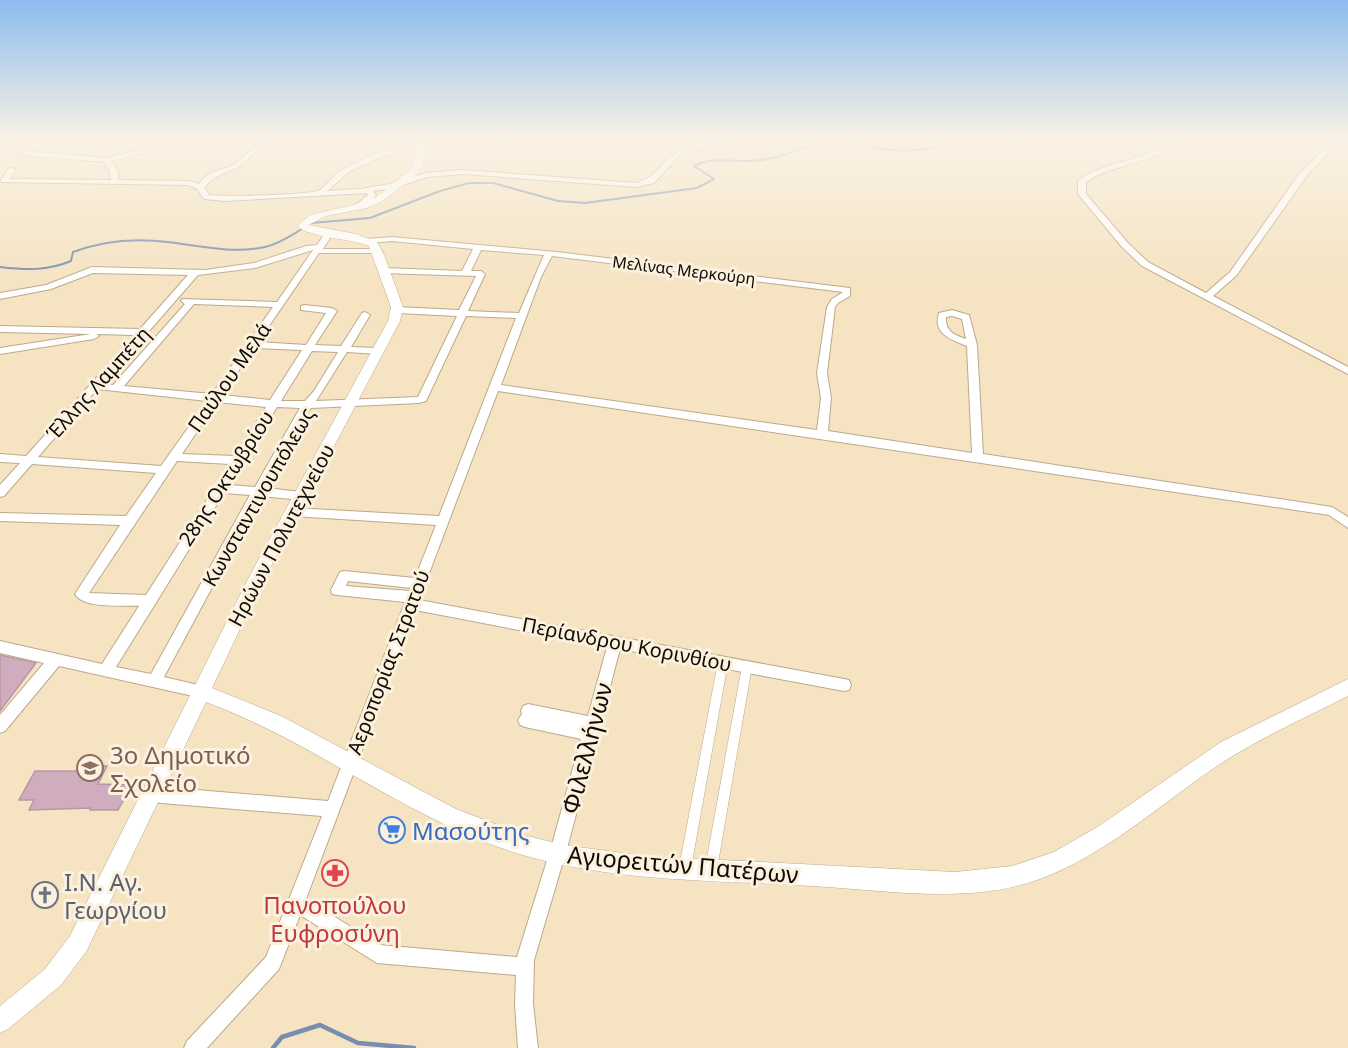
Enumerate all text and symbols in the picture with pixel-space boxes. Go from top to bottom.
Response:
street label: Μελίνας Μερκούρη [611,250,757,290]
street label: Παύλου Μελά [181,316,277,437]
street label: Έλλης Λαμπέτη [40,321,156,445]
street label: Κωνσταντινουπόλεως [196,402,320,591]
street label: 28ης Οκτωβρίου [172,405,280,551]
street label: Ηρώων Πολυτεχνείου [221,439,341,631]
street label: Αεροπορίας Στρατού [340,566,436,758]
street label: Περίανδρου Κορινθίου [520,610,734,678]
street label: Φιλελλήνων [553,679,619,817]
place label: 3ο Δημοτικό Σχολείο [110,738,251,799]
school or university icon: 3ο Δημοτικό Σχολείο [75,753,105,783]
place label: Μασούτης [412,814,529,847]
supermarket icon: Μασούτης [377,815,407,845]
street label: Αγιορειτών Πατέρων [566,837,800,891]
pharmacy icon: Πανοπούλου Ευφροσύνη [320,858,350,888]
place label: Ι.Ν. Αγ. Γεωργίου [64,865,167,926]
church icon: Ι.Ν. Αγ. Γεωργίου [30,880,60,910]
place label: Πανοπούλου Ευφροσύνη [263,888,407,949]

